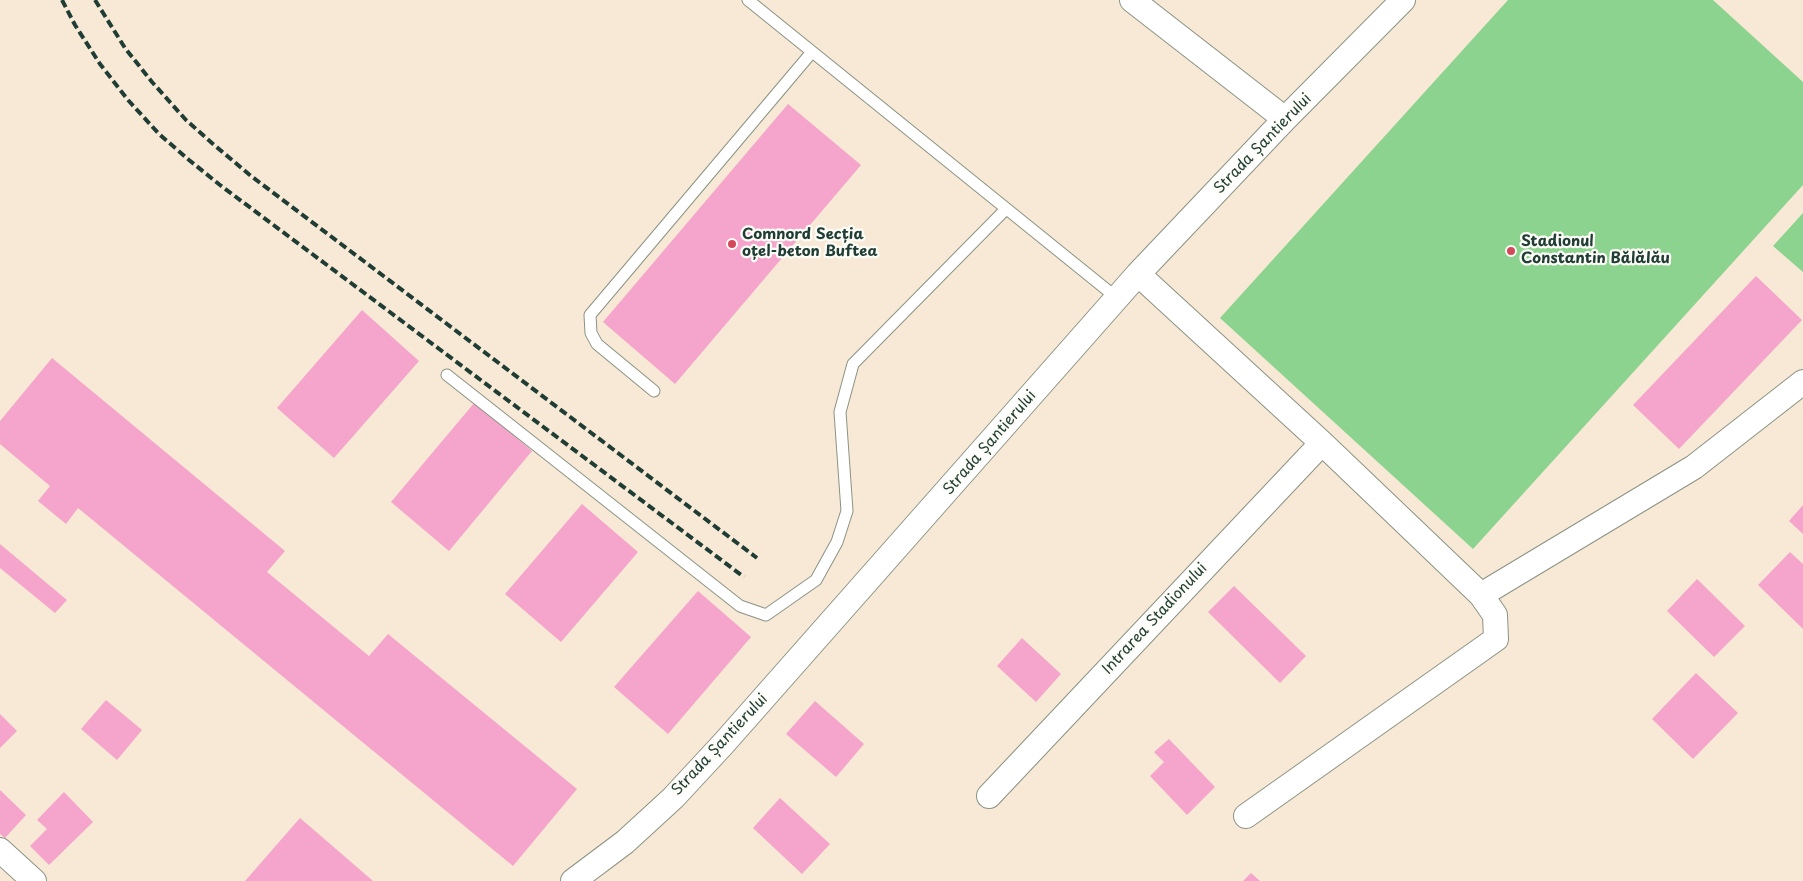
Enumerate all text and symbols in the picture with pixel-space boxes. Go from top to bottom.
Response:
street label: Strada Șantierului [1211,90,1315,198]
place label: Comnord Secția oțel-beton Buftea [742,226,878,261]
place label: Stadionul Constantin Bălălău [1521,233,1670,268]
marker: Comnord Secția oțel-beton Buftea [726,238,738,250]
marker: Stadionul Constantin Bălălău [1505,245,1517,257]
street label: Strada Șantierului [940,387,1040,499]
street label: Intrarea Stadionului [1099,560,1211,678]
street label: Strada Șantierului [668,690,772,800]

